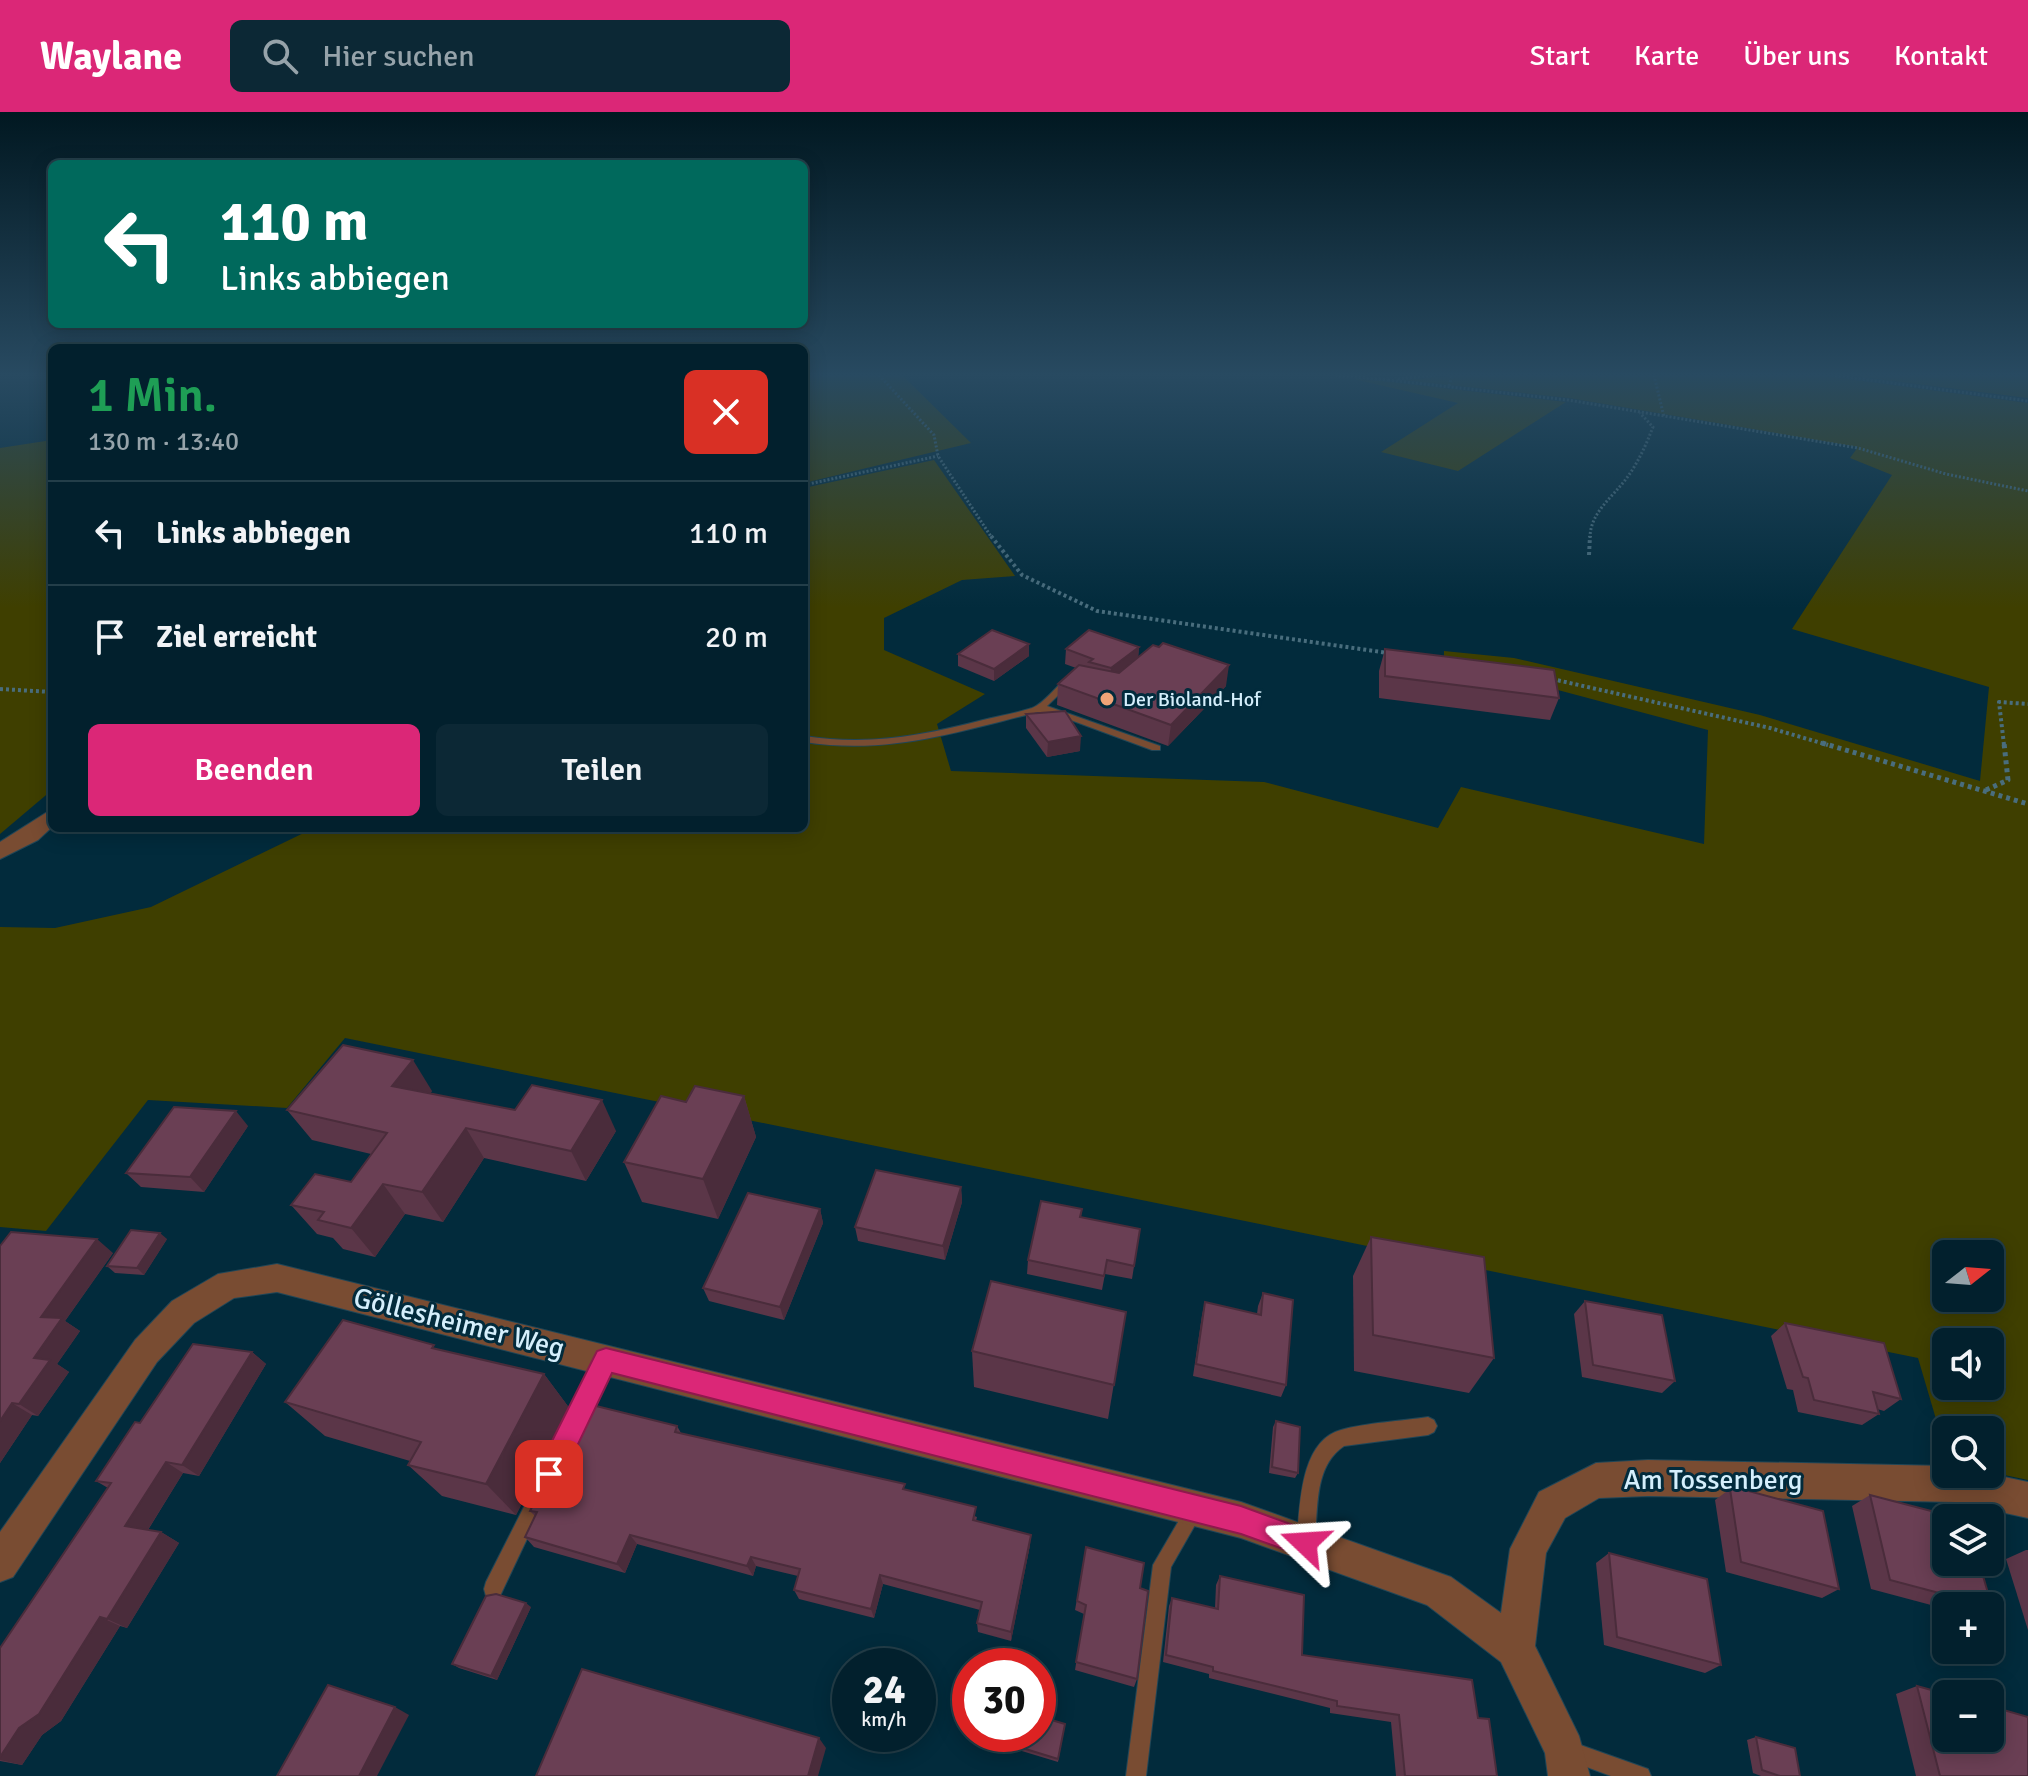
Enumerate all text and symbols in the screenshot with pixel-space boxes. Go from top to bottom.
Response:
search box [230,20,790,92]
text: Waylane [40,33,182,80]
icon: search [258,34,302,78]
text: Hier suchen [322,38,475,75]
text: Start [1530,39,1590,73]
text: Karte [1634,39,1699,73]
text: Über uns [1743,39,1850,73]
text: Kontakt [1894,39,1988,73]
text: 110 m [220,187,368,256]
icon: left [88,192,192,296]
text: Links abbiegen [220,256,450,301]
text: 1 Min. [88,366,217,425]
button: close [684,370,768,454]
text: 130 m · 13:40 [88,426,239,458]
icon: left [88,511,132,555]
text: Links abbiegen [156,515,351,552]
text: 110 m [689,515,768,552]
icon: arrive [88,615,132,659]
text: Ziel erreicht [156,619,317,656]
text: 20 m [705,619,768,656]
place label: Der Bioland-Hof [1123,687,1262,712]
marker: Der Bioland-Hof [1098,690,1116,708]
button: Beenden [88,724,420,816]
button: Teilen [436,724,768,816]
north arrow [1932,1240,2004,1312]
map controls [1932,1240,2004,1752]
street label: Göllesheimer Weg [350,1280,568,1366]
button: sound [1932,1328,2004,1400]
button: search [1932,1416,2004,1488]
pin [515,1440,583,1508]
icon: arrive [527,1452,571,1496]
street label: Am Tossenberg [1623,1463,1803,1497]
position arrow [1263,1501,1347,1585]
button: layers [1932,1504,2004,1576]
button: + [1932,1592,2004,1664]
speed limit sign: 30 [952,1648,1056,1752]
text: 24 [862,1665,906,1715]
button: − [1932,1680,2004,1752]
text: km/h [861,1707,907,1732]

